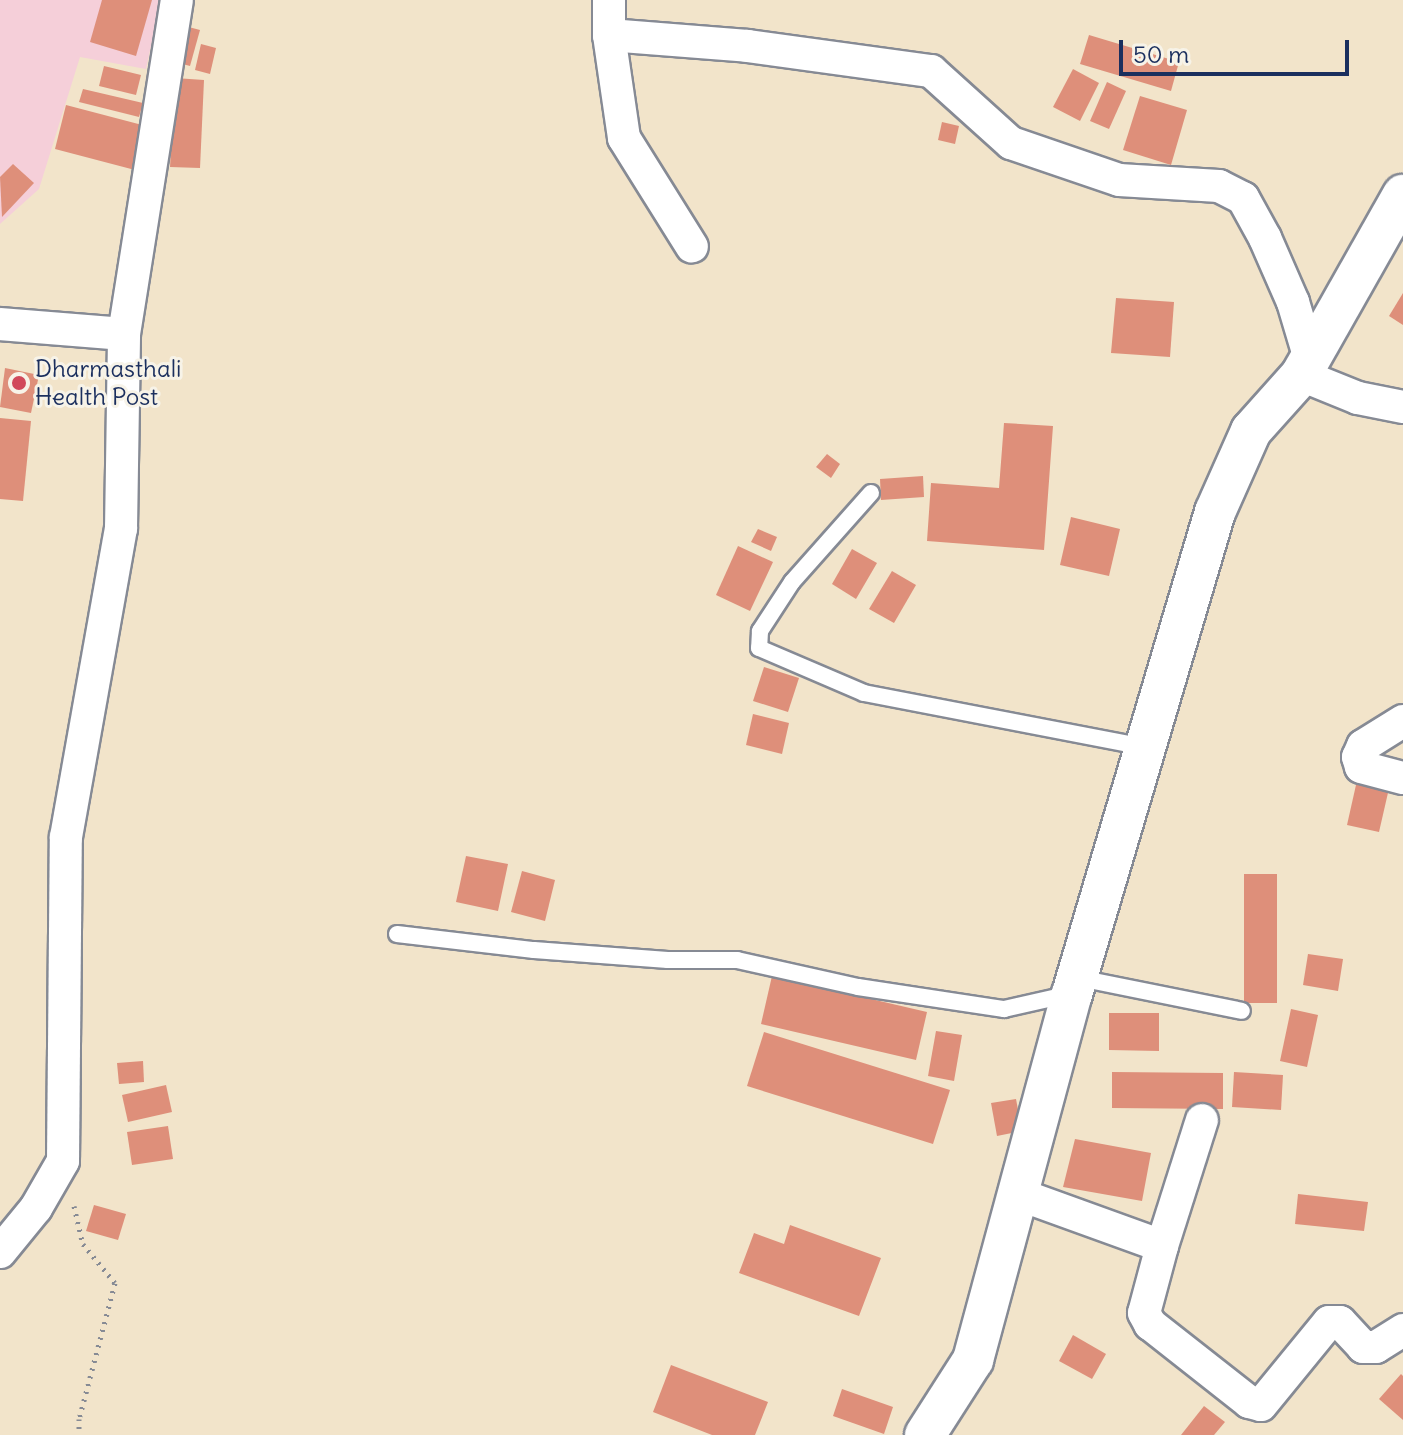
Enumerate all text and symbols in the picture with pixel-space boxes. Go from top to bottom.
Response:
scale bar [1123,24,1353,74]
text: 50 m [1133,39,1189,69]
place label: Dharmasthali Health Post [35,355,181,411]
marker: Dharmasthali Health Post [10,374,28,392]

